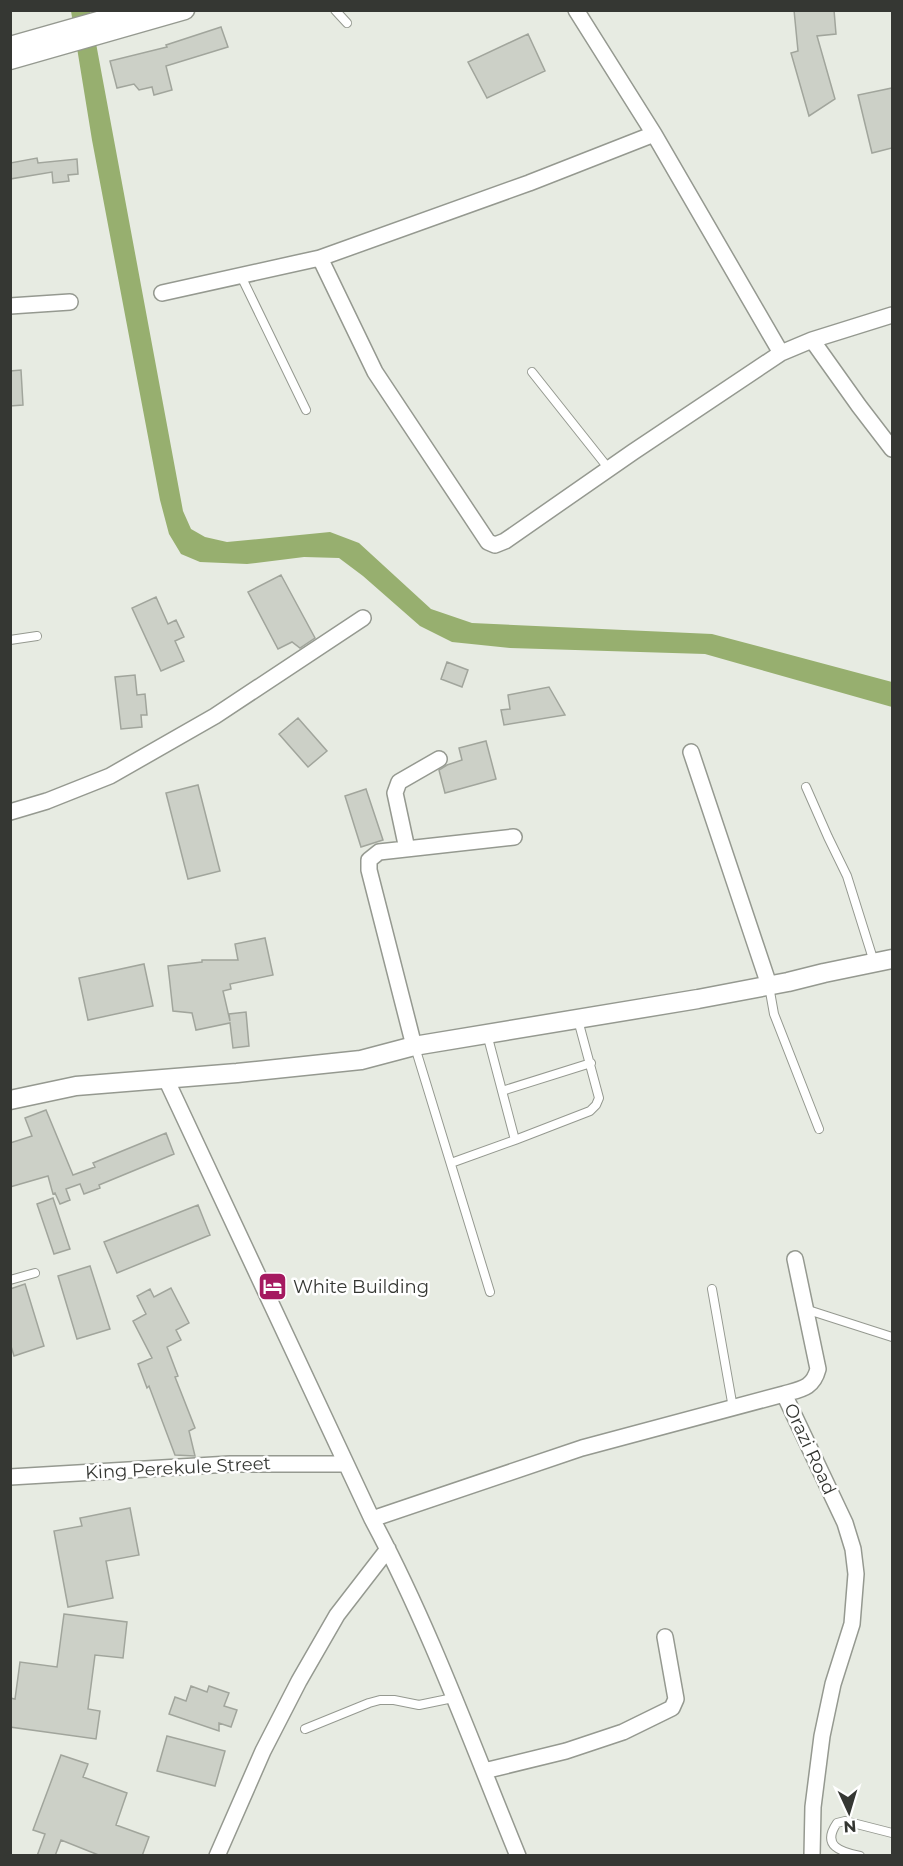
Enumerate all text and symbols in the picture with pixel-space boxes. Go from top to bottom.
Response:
hotel icon: White Building [256,1271,288,1303]
place label: White Building [293,1276,429,1298]
street label: Orazi Road [779,1400,841,1498]
street label: King Perekule Street [85,1452,271,1484]
north arrow [819,1782,879,1842]
text: N [843,1817,857,1836]

